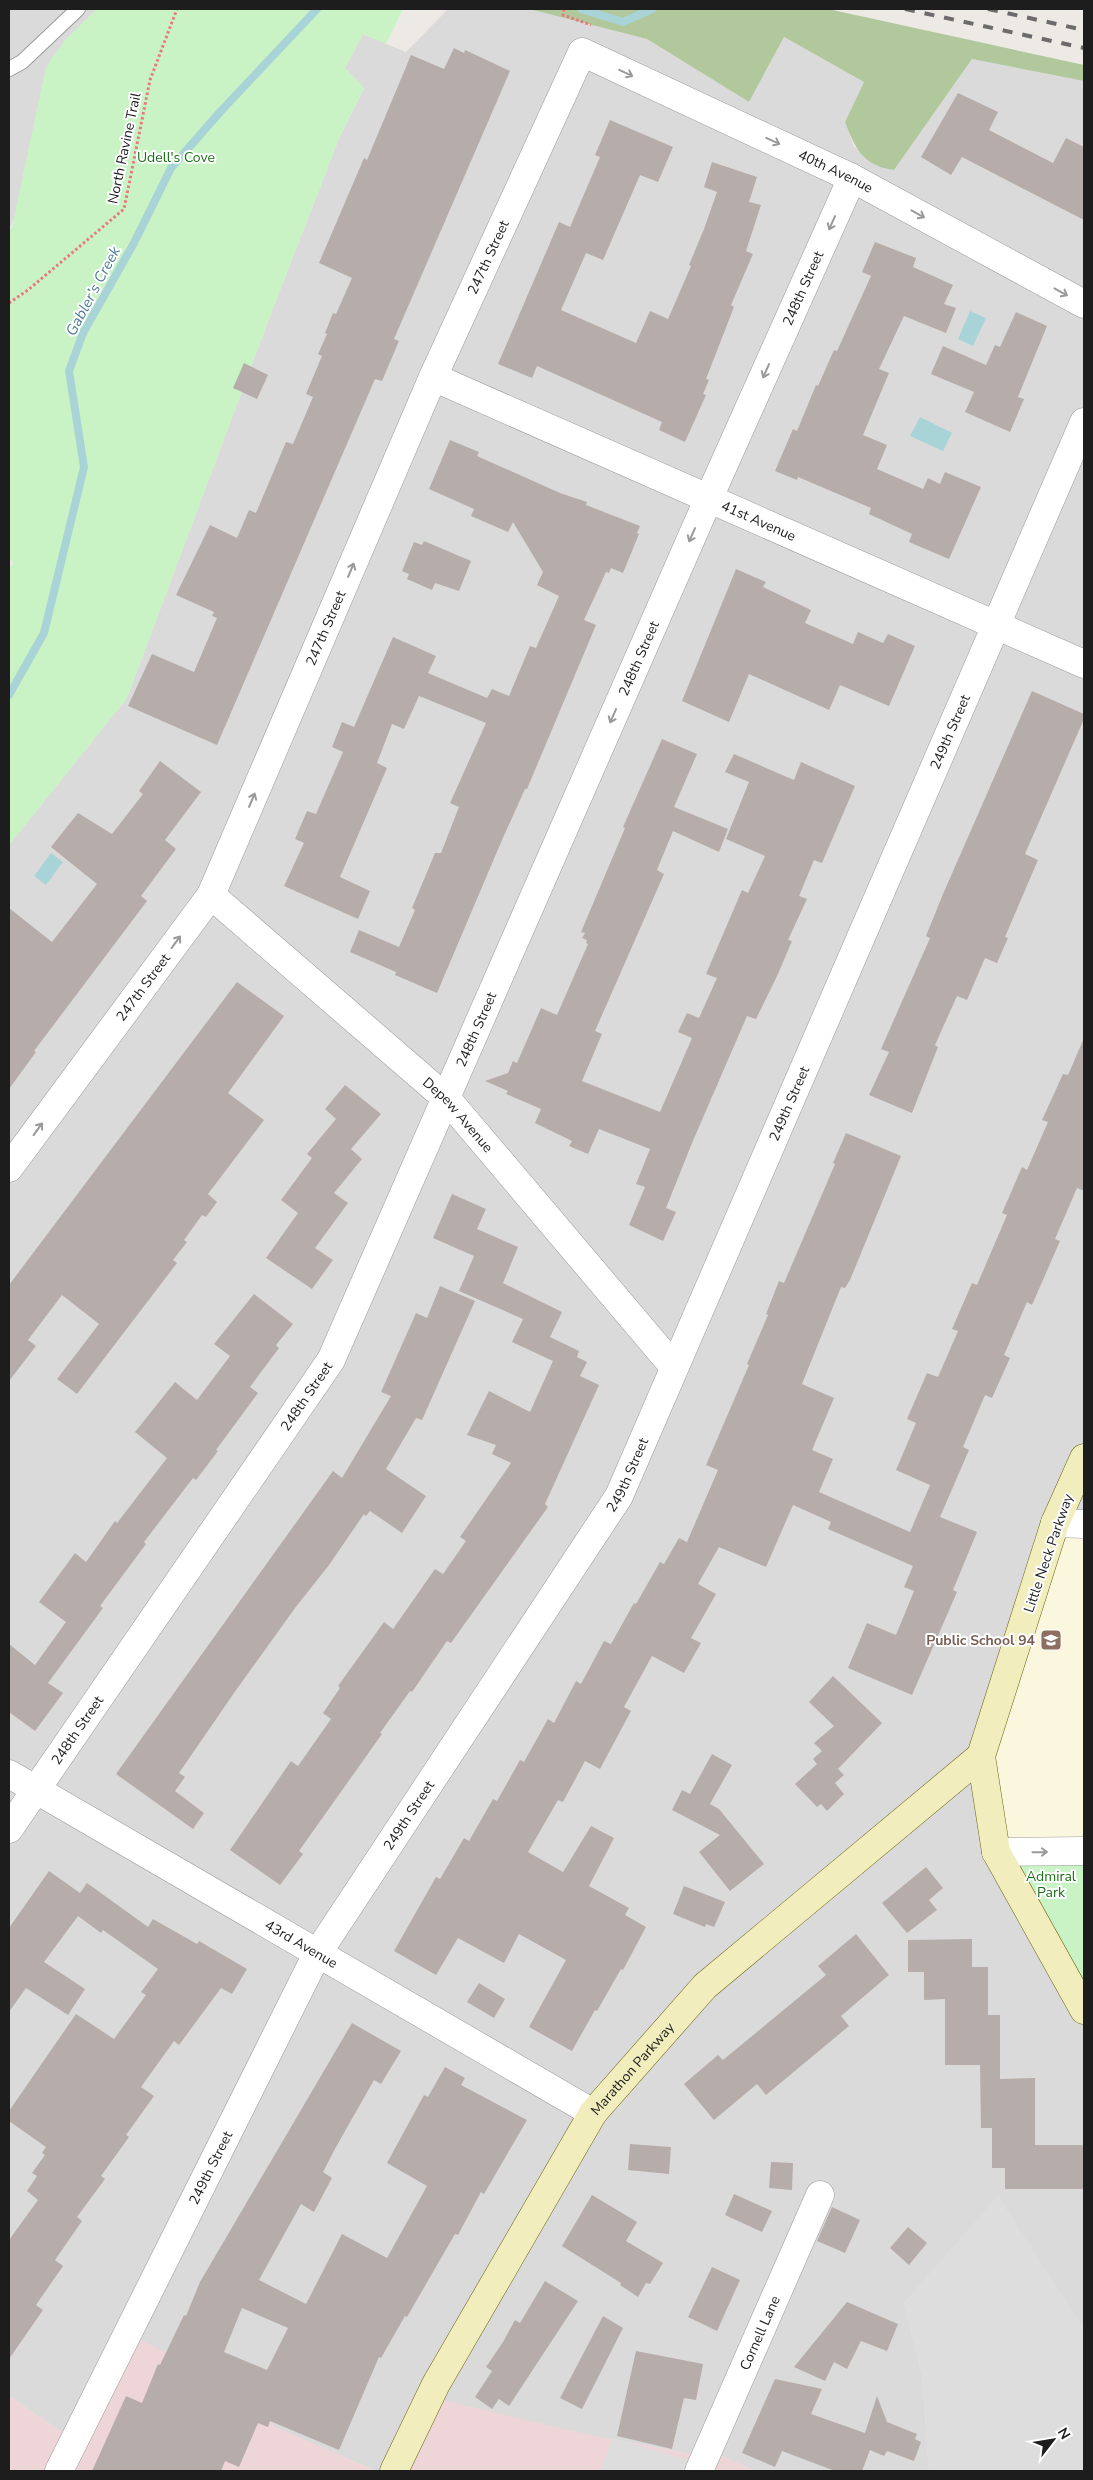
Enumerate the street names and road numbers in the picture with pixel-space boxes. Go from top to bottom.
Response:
street label: North Ravine Trail [103,90,146,205]
street label: 40th Avenue [795,145,876,198]
street label: 247th Street [463,217,514,298]
street label: 248th Street [778,248,828,329]
street label: 41st Avenue [718,496,799,546]
street label: 247th Street [301,588,350,669]
street label: 248th Street [614,618,664,699]
street label: 249th Street [926,692,975,773]
street label: 247th Street [112,950,175,1025]
street label: 248th Street [452,989,501,1070]
street label: 249th Street [765,1063,814,1144]
street label: Depew Avenue [418,1073,497,1157]
street label: 248th Street [276,1358,337,1435]
street label: 249th Street [602,1435,653,1516]
street label: Little Neck Parkway [1019,1491,1078,1615]
street label: 248th Street [47,1692,108,1769]
street label: 249th Street [379,1777,439,1854]
street label: 43rd Avenue [261,1916,341,1973]
street label: Marathon Parkway [586,2018,679,2119]
street label: 249th Street [184,2128,237,2208]
street label: Cornell Lane [735,2293,785,2373]

